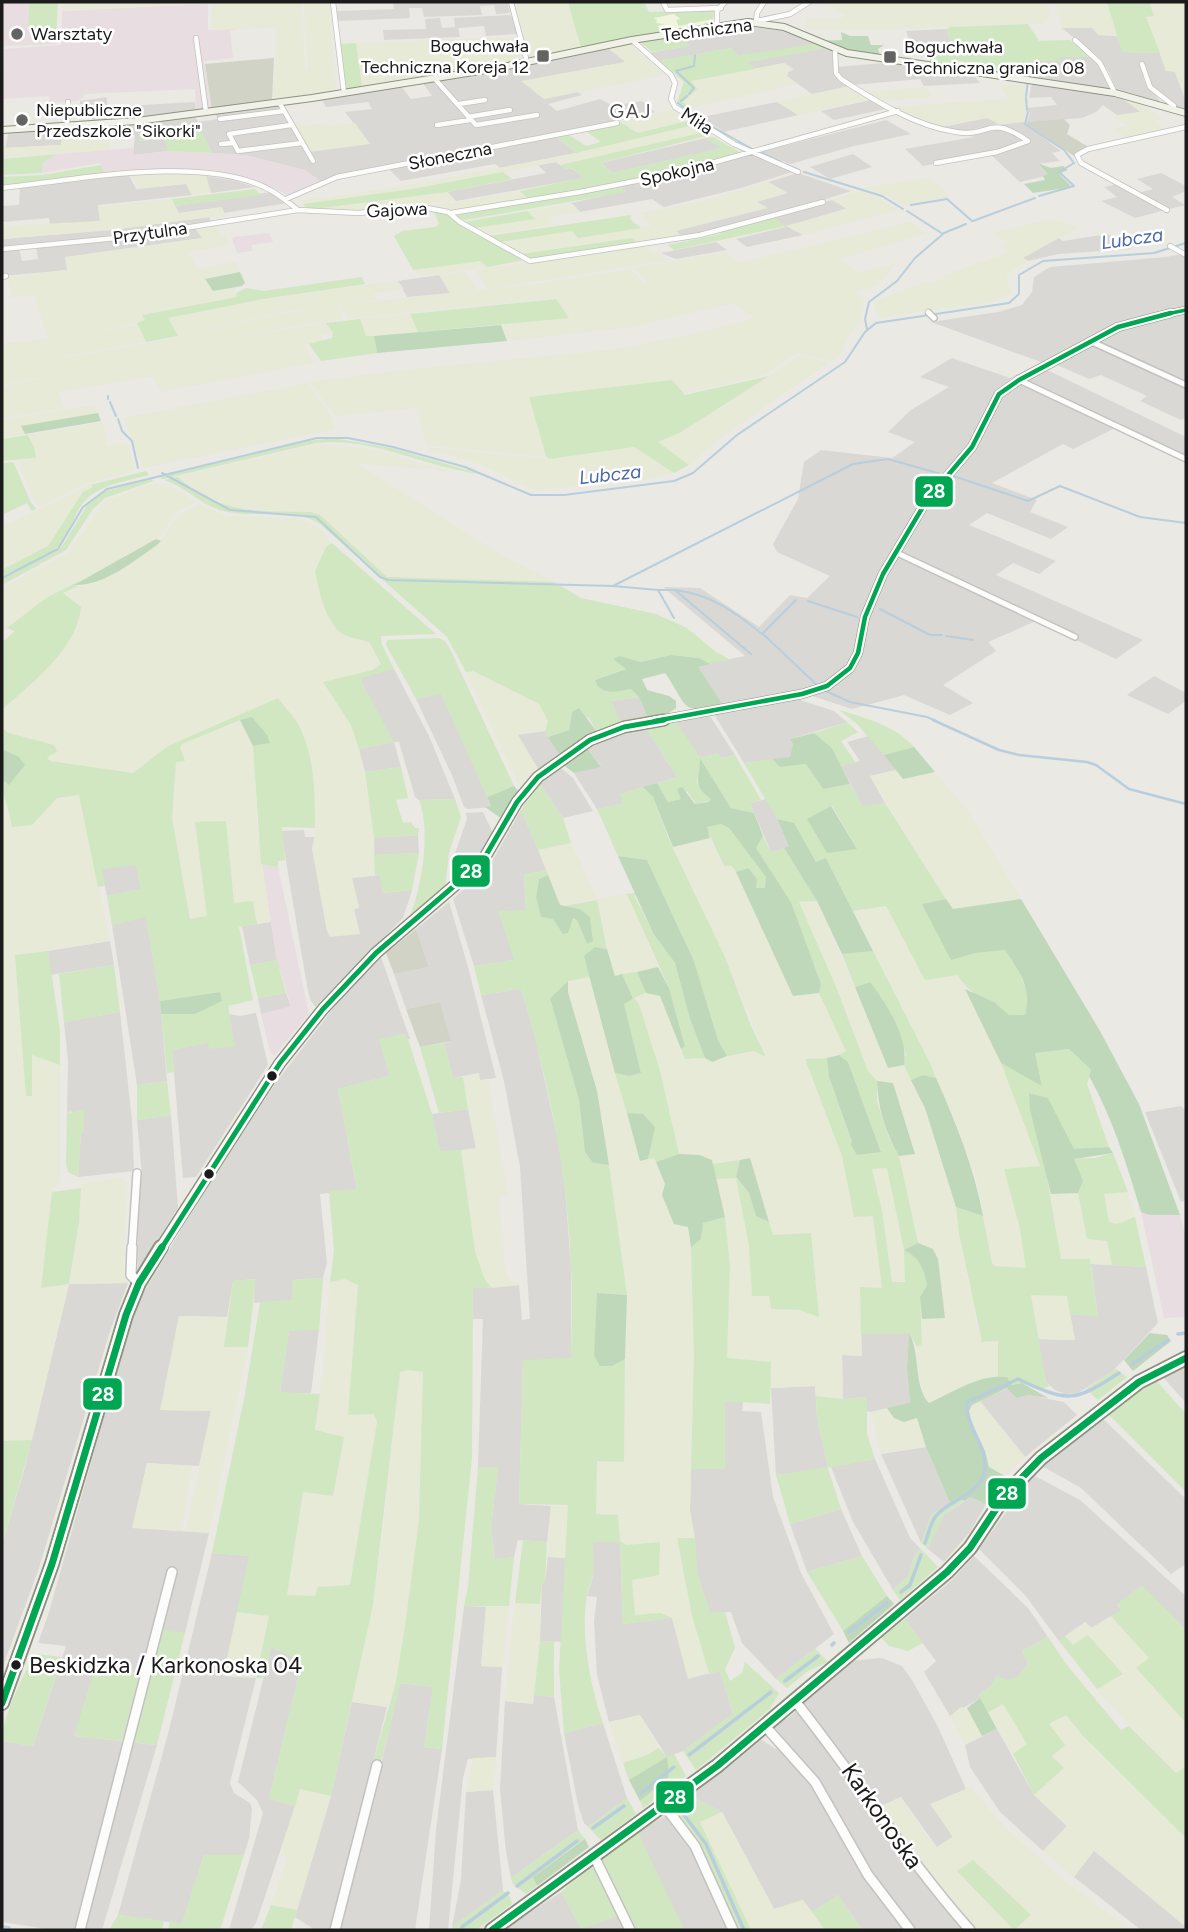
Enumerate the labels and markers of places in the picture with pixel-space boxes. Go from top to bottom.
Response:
place label: Warsztaty [31,23,113,45]
marker: Warsztaty [9,26,25,42]
place label: Boguchwała Techniczna Koreja 12 [361,35,529,78]
place label: Boguchwała Techniczna granica 08 [904,36,1085,79]
marker: Boguchwała Techniczna Koreja 12 [535,48,551,64]
marker: Boguchwała Techniczna granica 08 [882,49,898,65]
place label: Niepubliczne Przedszkole "Sikorki" [36,99,201,142]
marker: Niepubliczne Przedszkole "Sikorki" [14,112,30,128]
unlabelled marker [265,1069,279,1083]
unlabelled marker [202,1167,216,1181]
place label: Beskidzka / Karkonoska 04 [29,1651,302,1679]
marker: Beskidzka / Karkonoska 04 [9,1658,23,1672]

